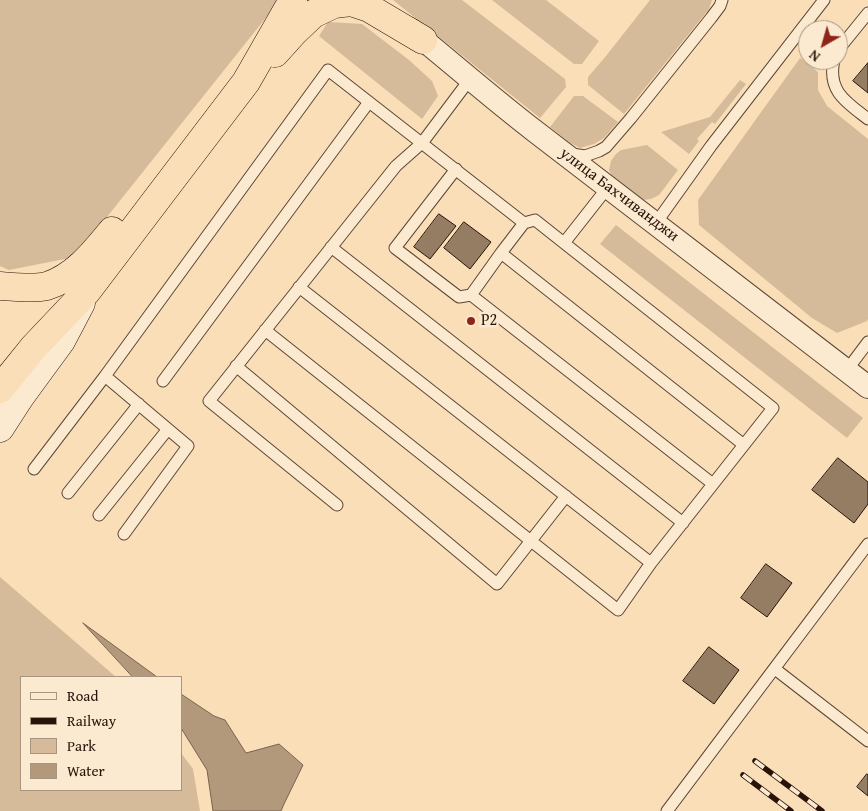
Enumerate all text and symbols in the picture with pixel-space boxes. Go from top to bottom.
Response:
north arrow [798,20,848,70]
text: N [805,45,824,67]
street label: улица Бахчиванджи [556,144,682,246]
place label: P2 [481,311,497,331]
marker: P2 [465,315,477,327]
legend [20,676,182,791]
text: Road [67,685,98,706]
text: Railway [67,710,116,731]
text: Park [67,735,96,756]
text: Water [67,760,105,781]

